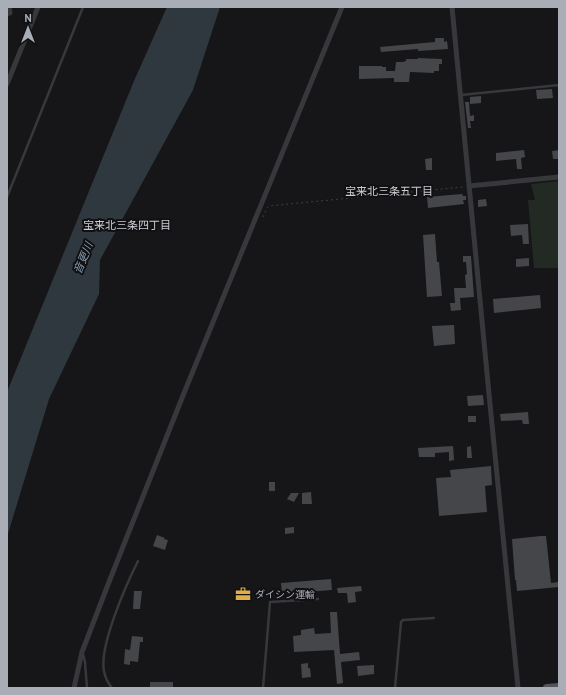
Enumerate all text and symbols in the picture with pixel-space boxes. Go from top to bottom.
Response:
north arrow [8,8,48,48]
text: N [24,11,32,25]
district label: 宝来北三条五丁目 [345,184,433,198]
district label: 宝来北三条四丁目 [83,218,171,232]
water label: 音更川 [70,239,96,276]
office icon: ダイシン運輸 [234,585,252,603]
place label: ダイシン運輸 [255,588,315,601]

